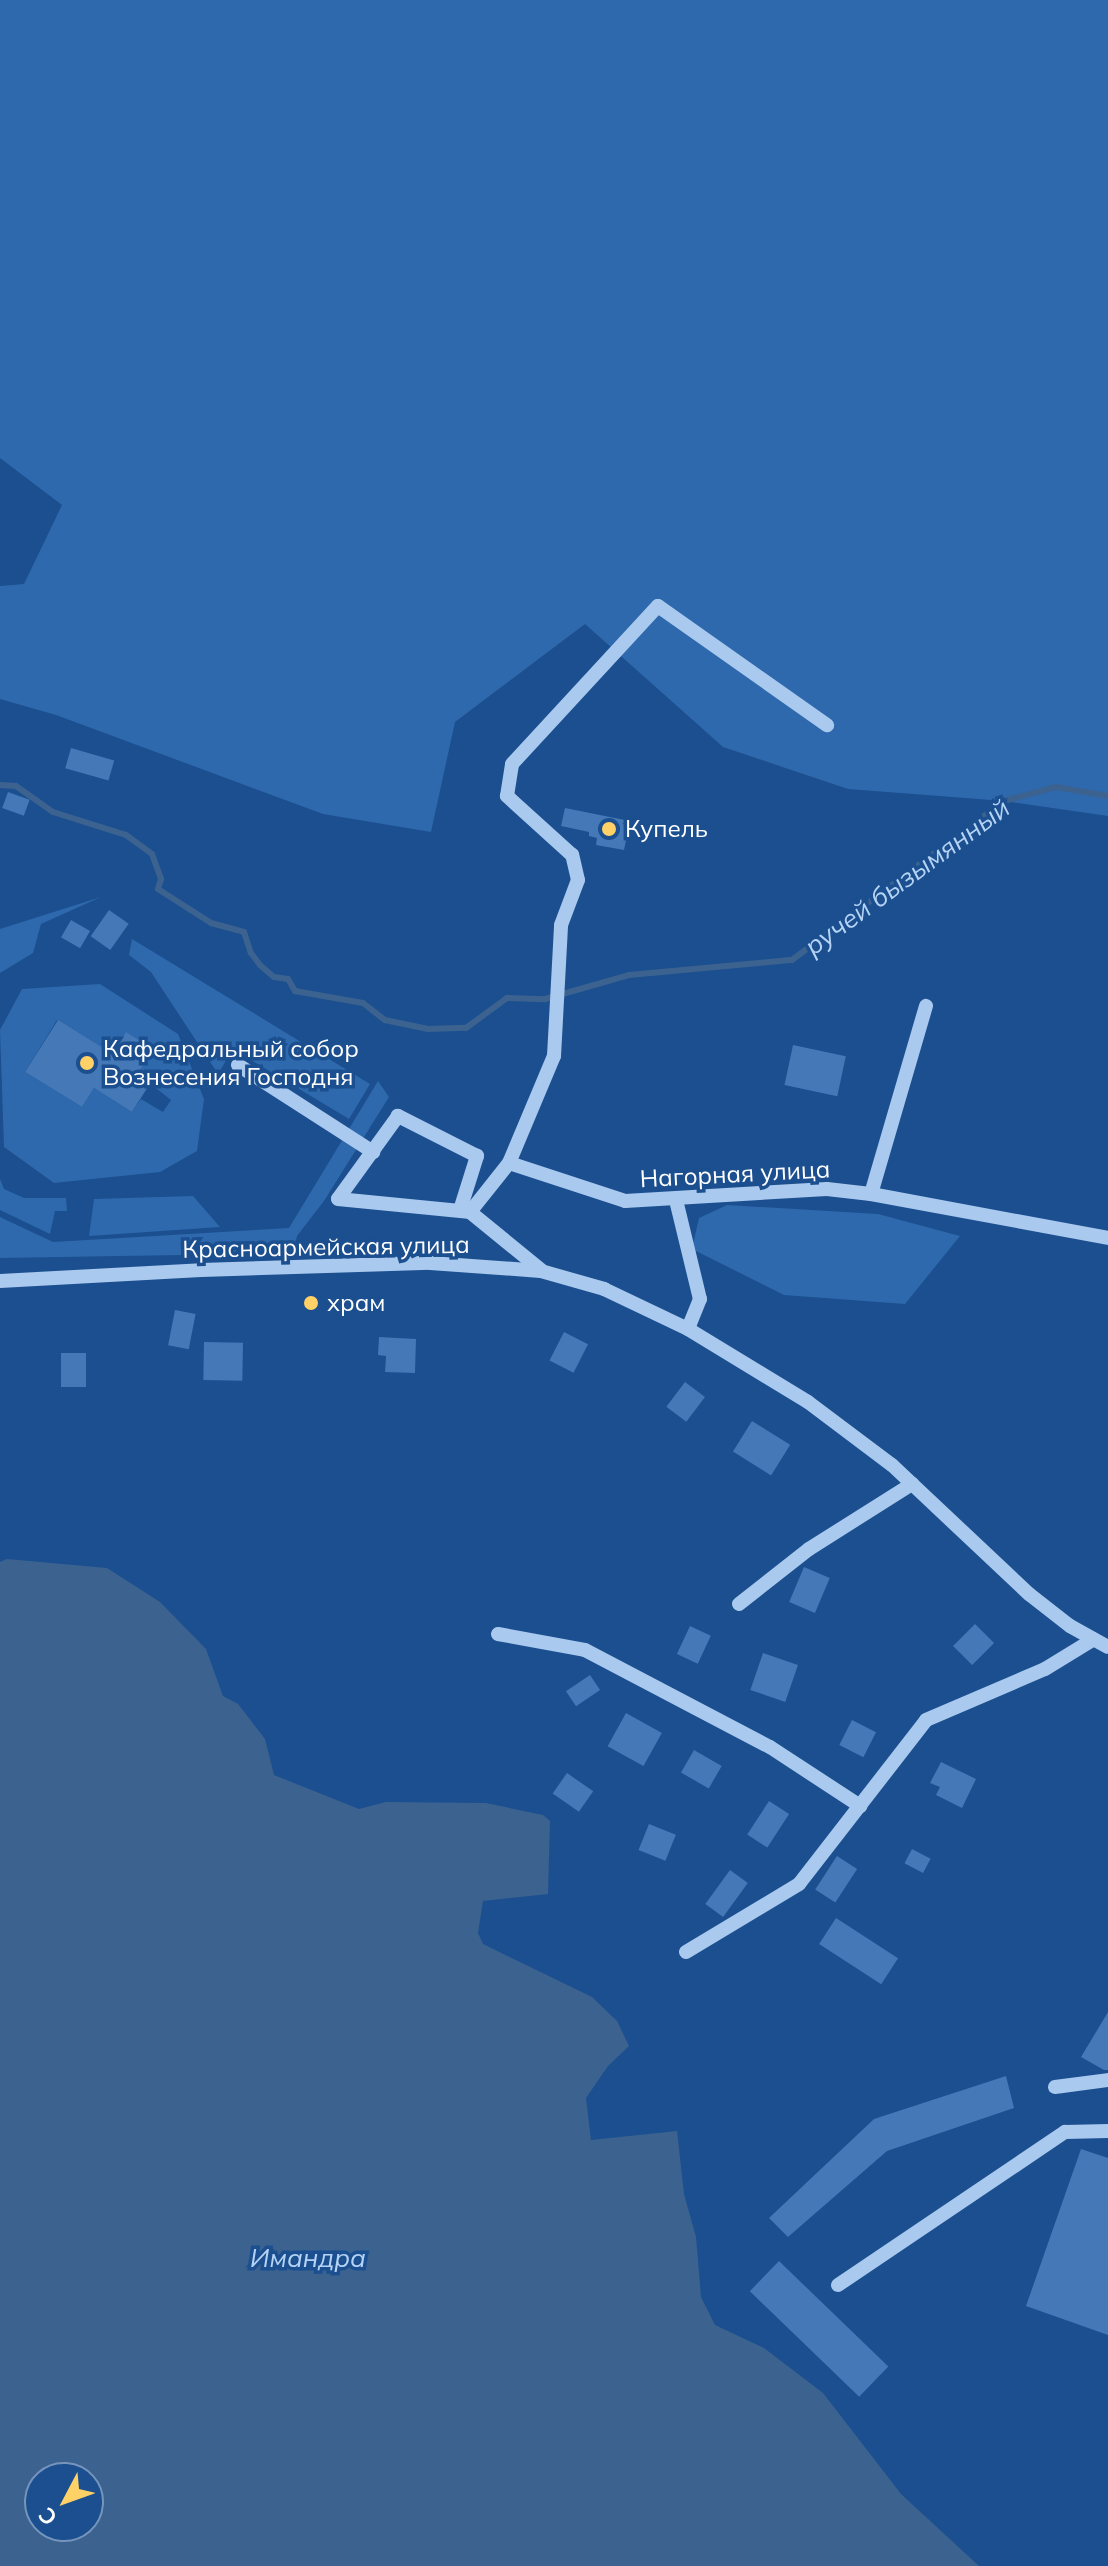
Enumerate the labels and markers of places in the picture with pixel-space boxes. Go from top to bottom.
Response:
place label: Купель [625,815,708,843]
marker: Купель [600,820,618,838]
place label: Кафедральный собор Вознесения Господня [103,1035,359,1091]
marker: Кафедральный собор Вознесения Господня [78,1054,96,1072]
place label: храм [327,1289,385,1317]
marker: храм [302,1294,320,1312]

